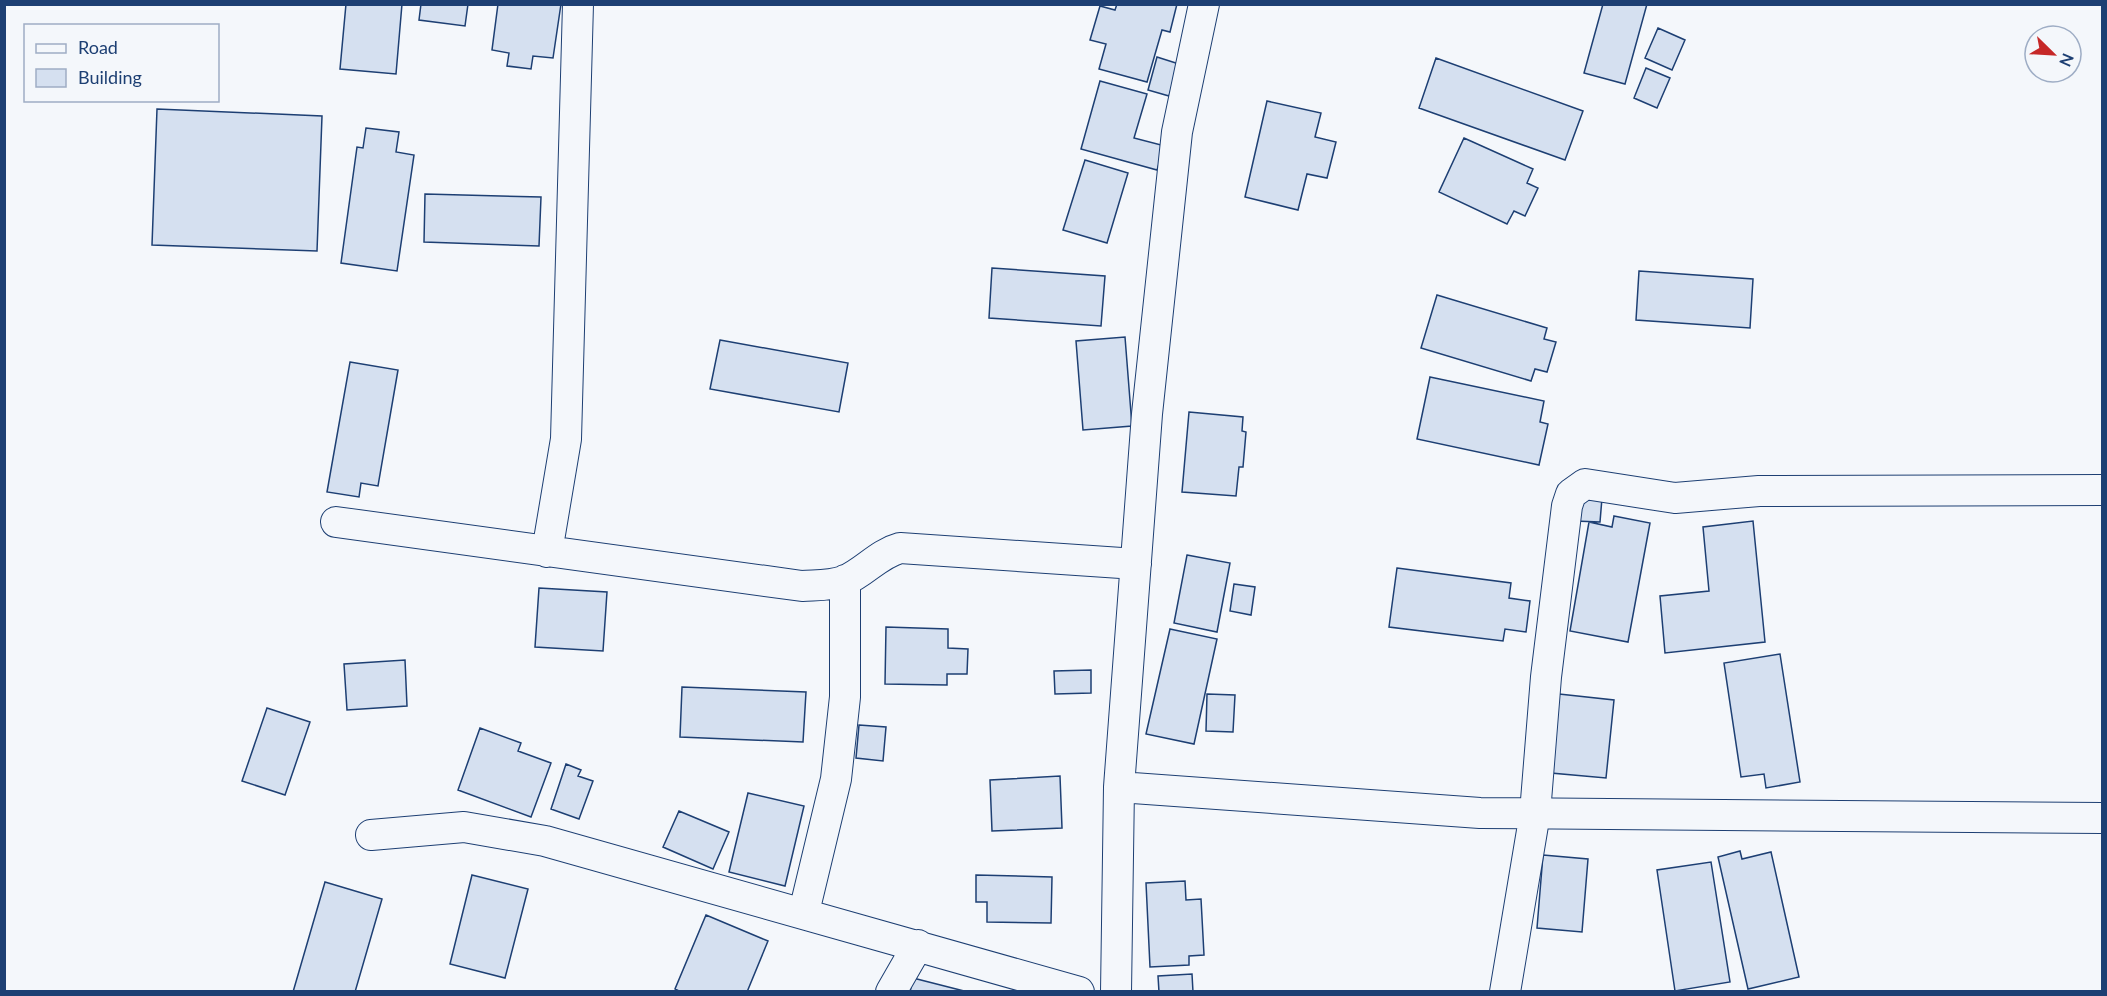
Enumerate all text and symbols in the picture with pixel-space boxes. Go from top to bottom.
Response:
legend [24,24,219,102]
north arrow [2023,24,2083,84]
text: Road [78,36,118,58]
text: N [2056,51,2078,70]
text: Building [78,66,142,88]

